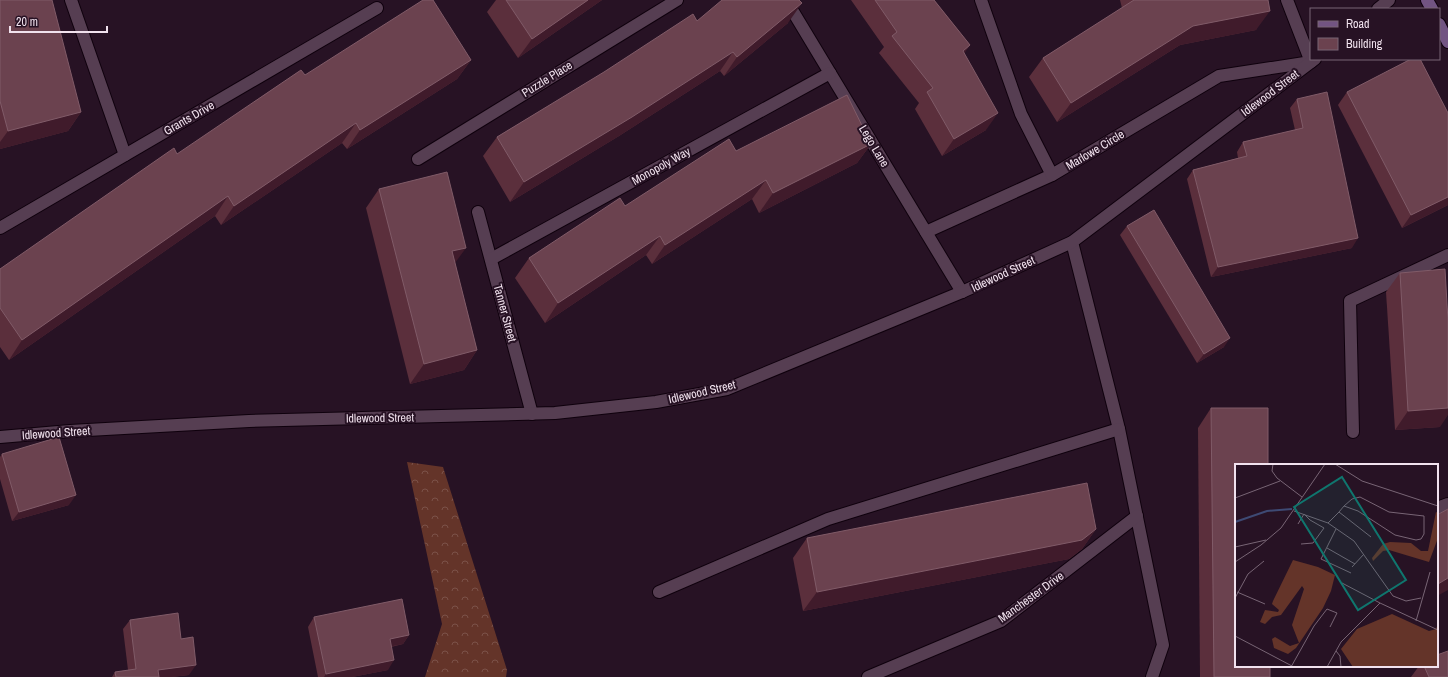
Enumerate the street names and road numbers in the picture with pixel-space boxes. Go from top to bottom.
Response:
street label: Puzzle Place [519,57,575,101]
street label: Idlewood Street [1238,66,1302,120]
street label: Grants Drive [161,97,217,139]
street label: Lego Lane [855,122,893,170]
street label: Marlowe Circle [1063,126,1127,174]
street label: Monopoly Way [629,143,693,189]
street label: Idlewood Street [969,252,1038,296]
street label: Tanner Street [490,282,520,344]
street label: Idlewood Street [667,376,737,407]
street label: Idlewood Street [346,409,415,427]
street label: Idlewood Street [21,423,91,443]
street label: Manchester Drive [995,568,1067,626]

